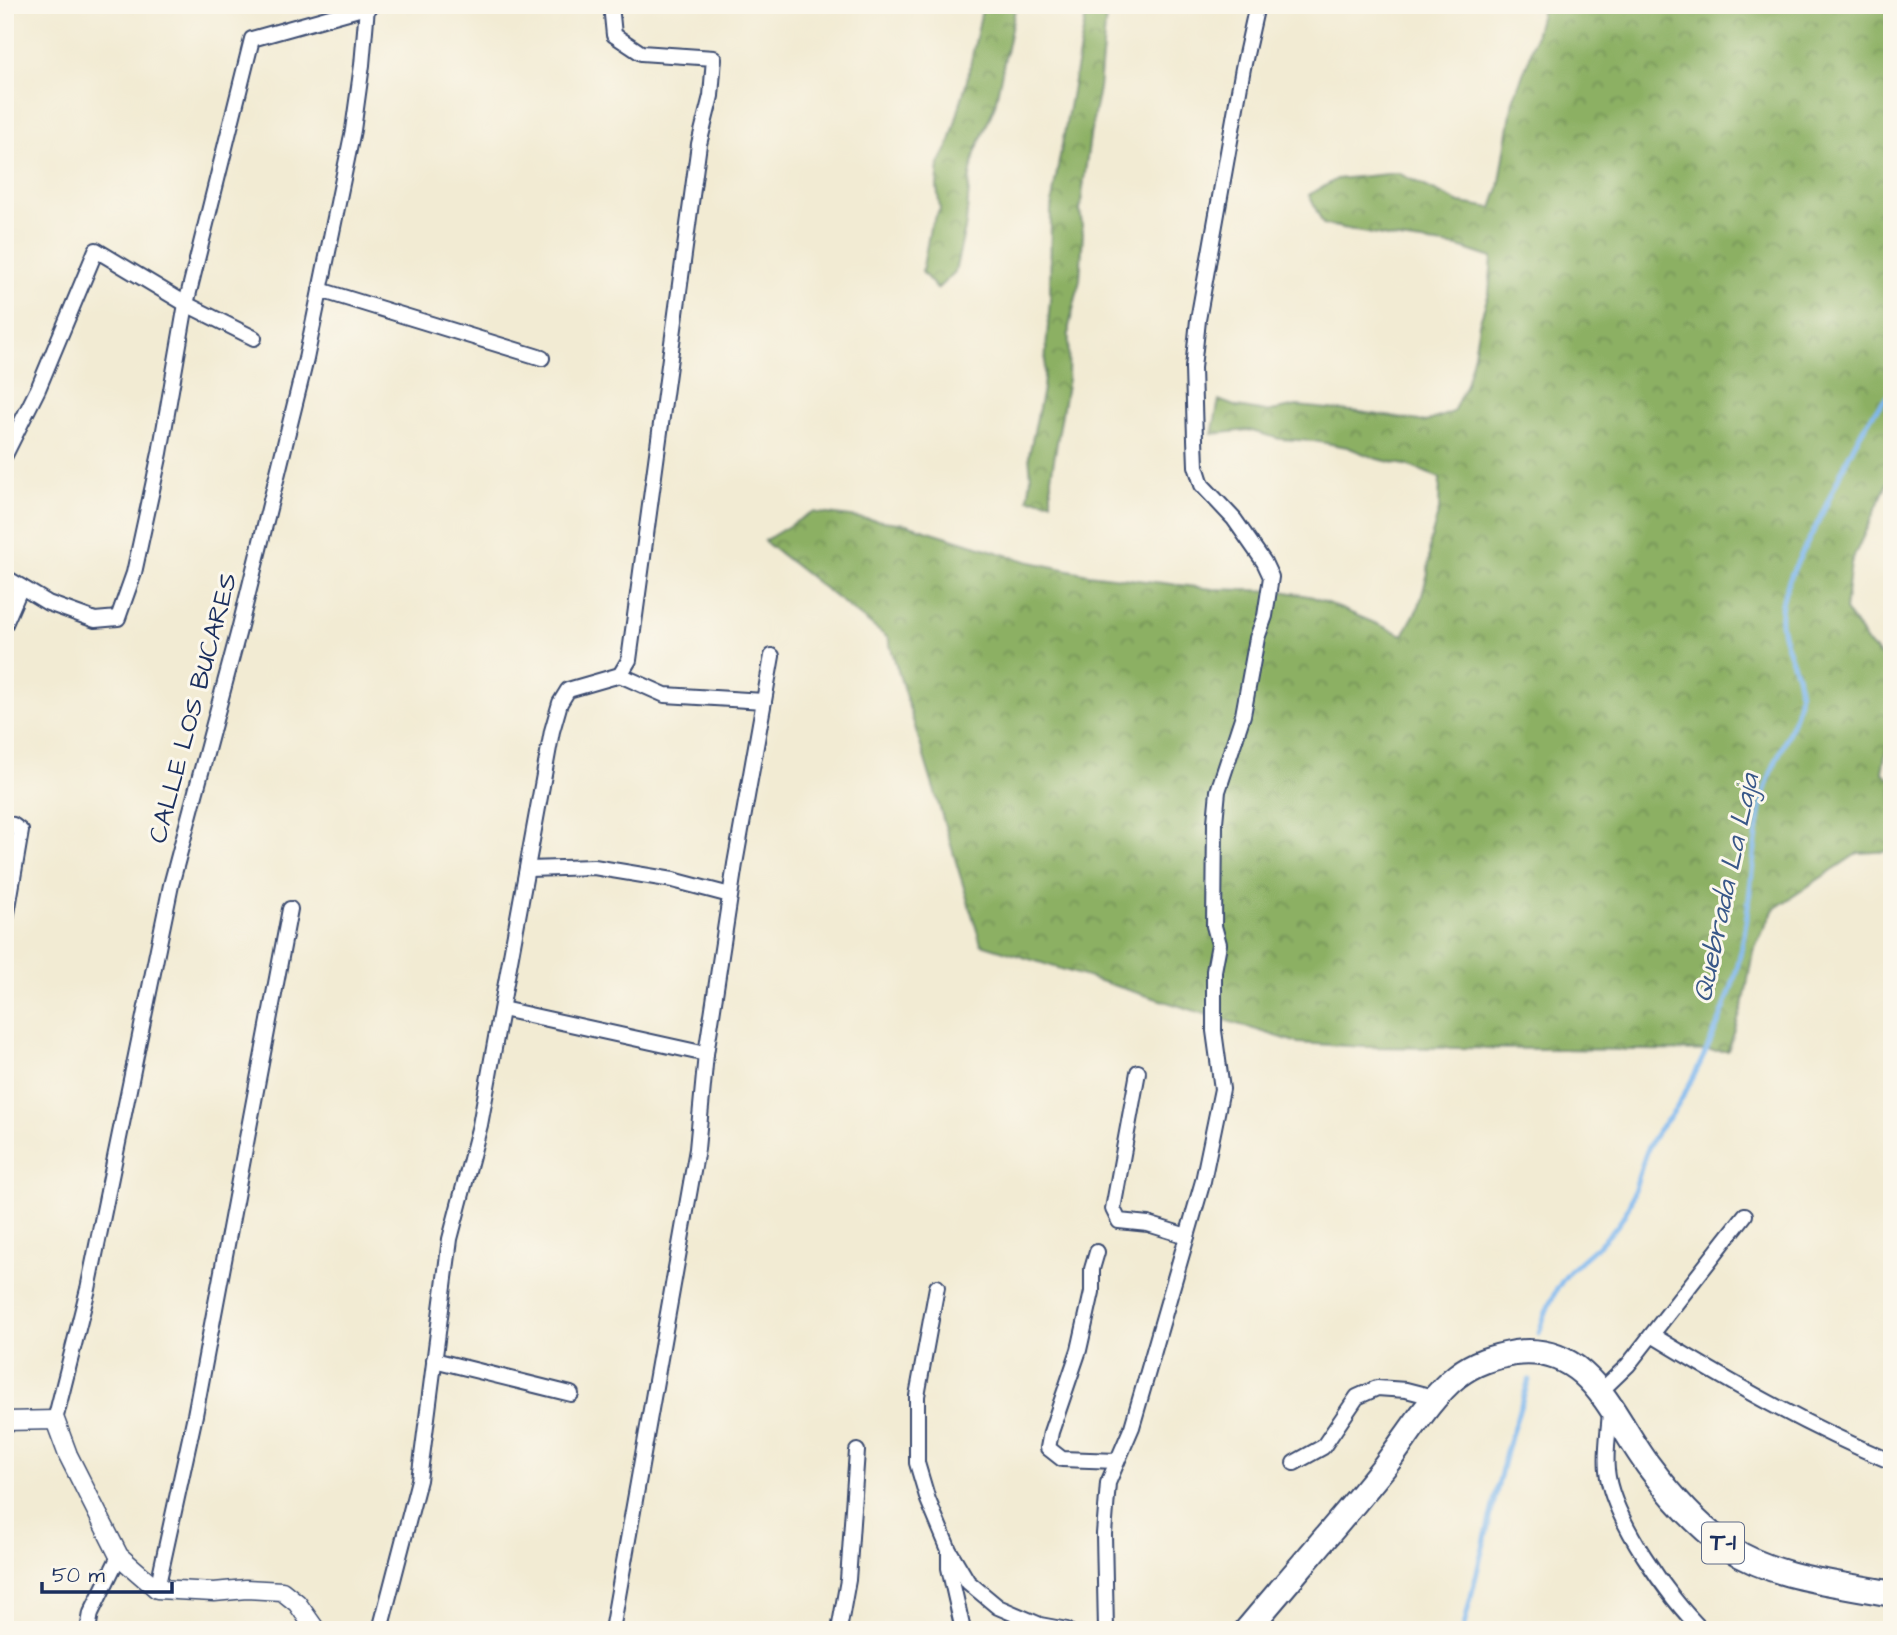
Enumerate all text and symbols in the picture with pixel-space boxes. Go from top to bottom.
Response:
street label: CALLE LOS BUCARES [140,569,246,847]
water label: Quebrada La Laja [1683,769,1770,1006]
road number: T-1 [1702,1522,1744,1563]
scale bar [42,1551,172,1595]
text: 50 m [52,1561,106,1590]

